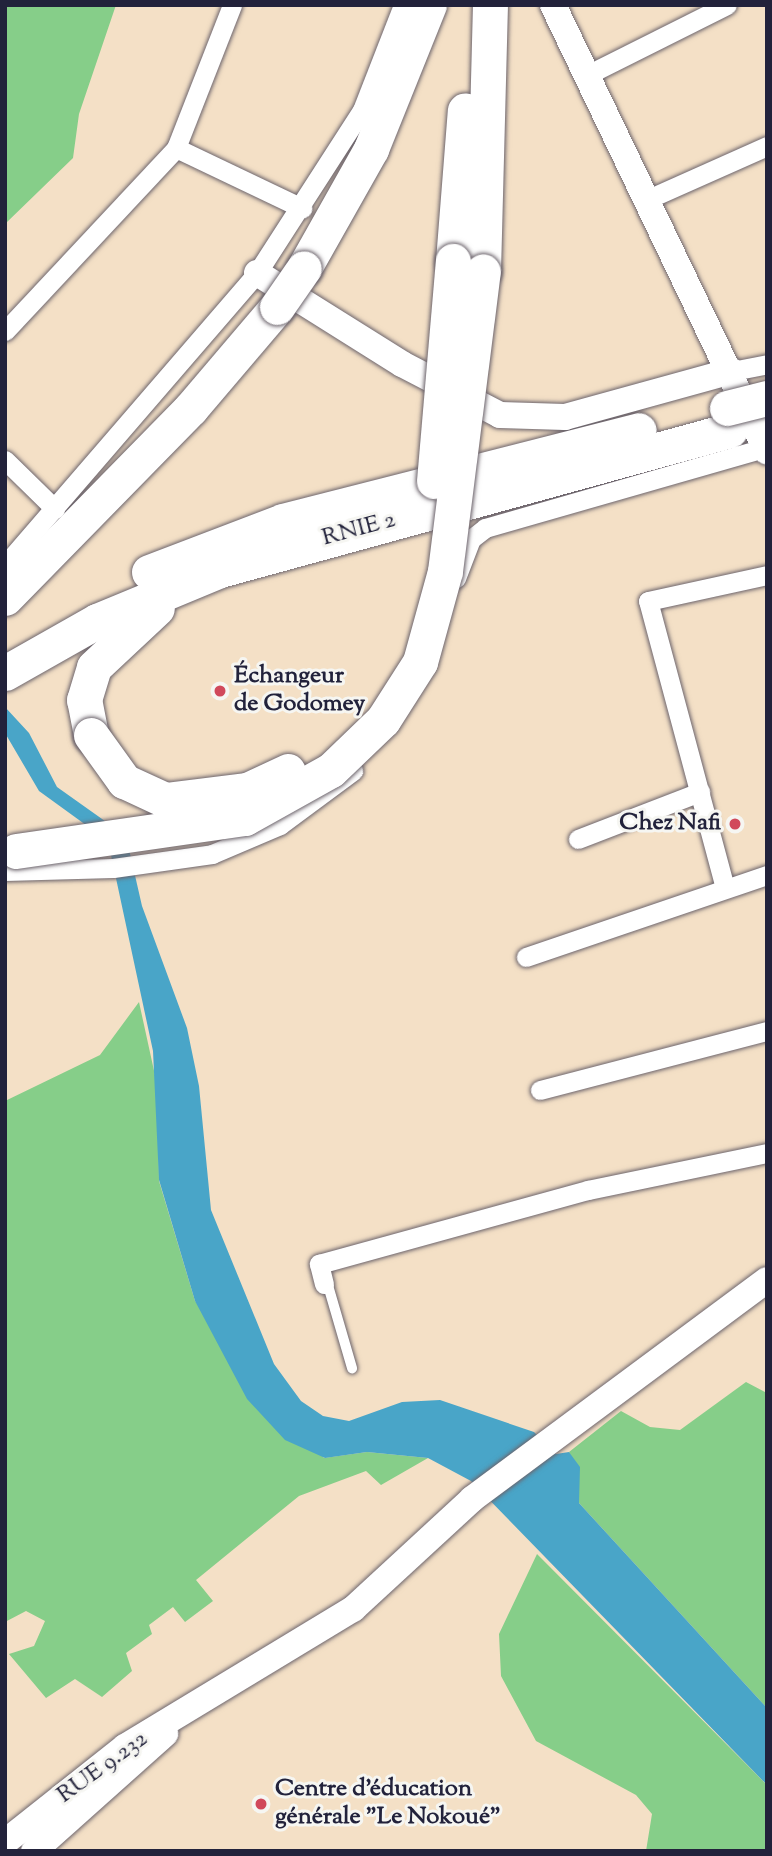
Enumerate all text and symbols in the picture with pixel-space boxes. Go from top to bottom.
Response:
street label: RNIE 2 [319,506,399,554]
place label: Échangeur de Godomey [234,663,365,719]
marker: Échangeur de Godomey [212,683,228,699]
place label: Chez Nafi [619,810,721,838]
marker: Chez Nafi [727,816,743,832]
street label: RUE 9.232 [52,1726,154,1810]
place label: Centre d'éducation générale "Le Nokoué" [275,1776,501,1832]
marker: Centre d'éducation générale "Le Nokoué" [253,1796,269,1812]

